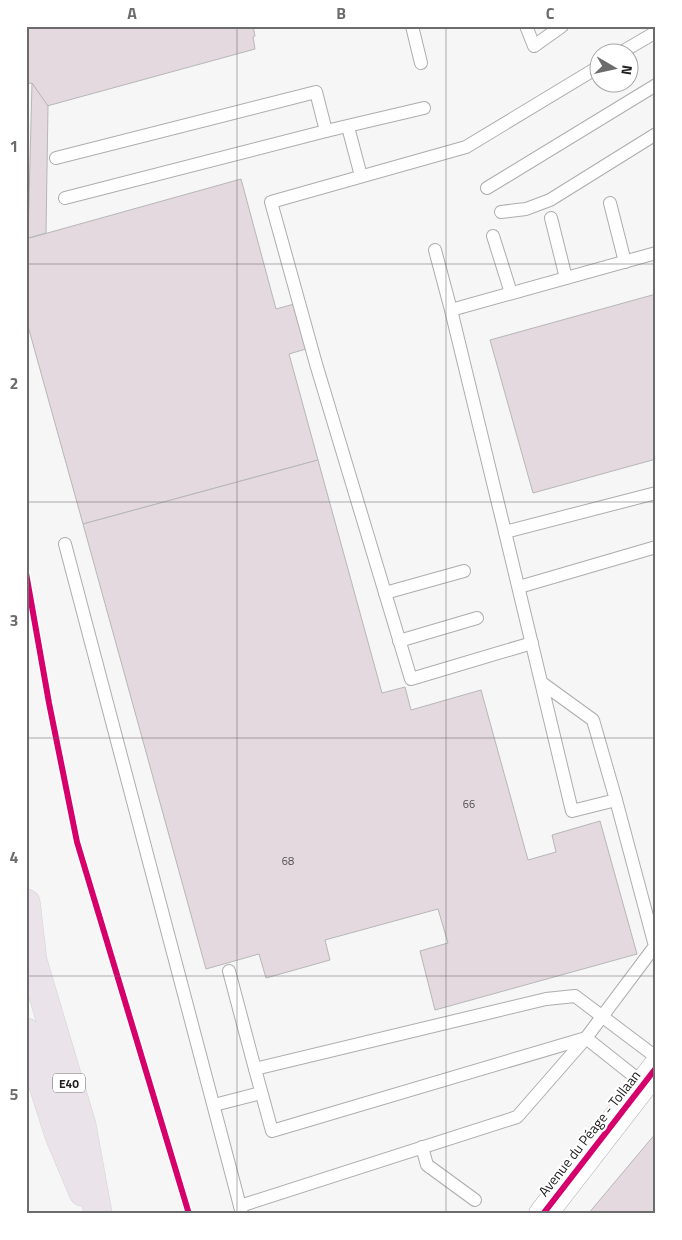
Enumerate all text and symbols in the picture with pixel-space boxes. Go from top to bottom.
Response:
text: A [127,1,137,25]
text: B [336,1,346,25]
text: C [546,1,555,25]
north arrow [590,42,640,92]
text: N [616,64,638,77]
text: 1 [10,134,18,158]
text: 2 [10,371,18,395]
text: 3 [10,608,18,632]
house number: 66 [463,796,475,812]
text: 4 [10,845,19,869]
house number: 68 [282,853,294,869]
street label: Avenue du Péage - Tollaan [533,1065,645,1201]
road number: E40 [53,1074,85,1092]
text: 5 [10,1082,19,1106]

